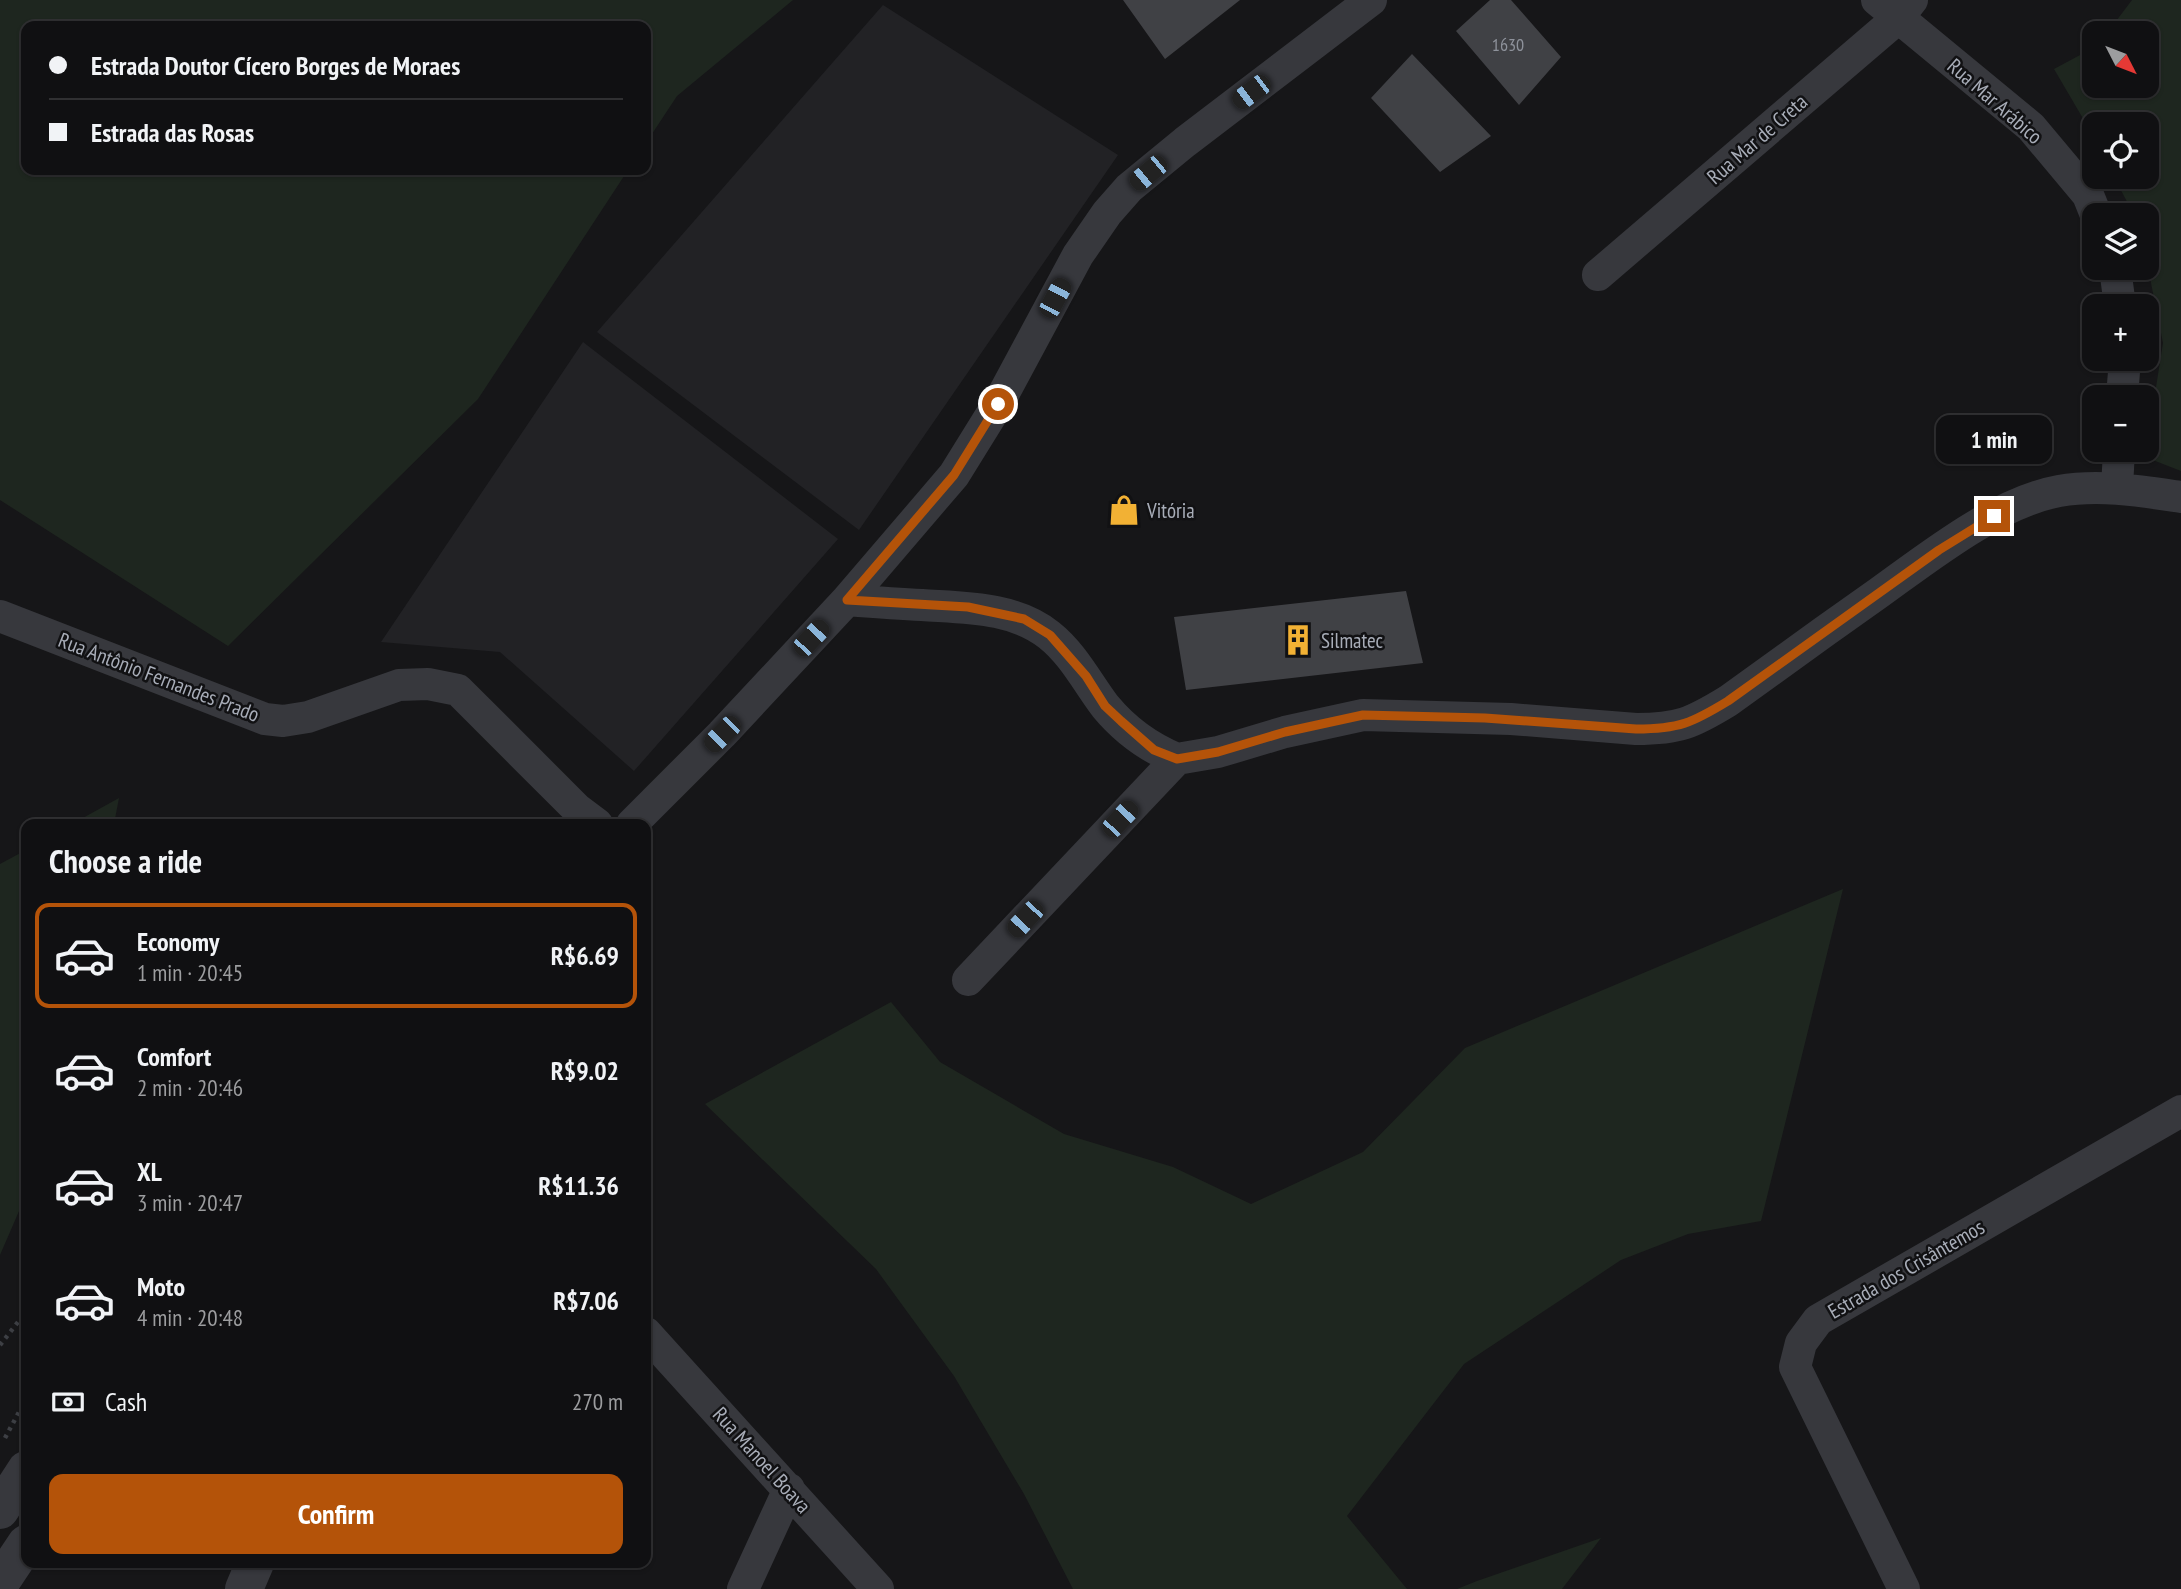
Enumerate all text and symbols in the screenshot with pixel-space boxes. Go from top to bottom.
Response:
north arrow [2082,21,2160,98]
map controls [2082,21,2159,462]
house number: 1630 [1492,33,1524,56]
text: Estrada Doutor Cícero Borges de Moraes [91,49,460,82]
street label: Rua Mar Arábico [1942,52,2048,150]
car [1228,71,1275,113]
street label: Rua Mar de Creta [1701,88,1813,190]
button: locate [2082,112,2159,189]
text: Estrada das Rosas [91,116,254,149]
car [1126,151,1171,195]
button: layers [2082,203,2159,280]
car [1036,275,1075,321]
button: + [2082,294,2159,371]
button: − [2082,385,2159,462]
route start [982,388,1014,420]
callout: 1 min [1936,414,2052,463]
text: 1 min [1971,425,2017,454]
shop icon: Vitória [1107,493,1141,527]
place label: Vitória [1146,497,1195,524]
route end [1978,500,2010,532]
car [789,615,834,661]
building icon: Silmatec [1281,623,1315,657]
street label: Rua Antônio Fernandes Prado [55,626,263,728]
place label: Silmatec [1321,627,1384,654]
car [700,712,745,756]
car [1098,796,1143,842]
text: Choose a ride [49,840,202,882]
car [1003,896,1048,942]
icon: car [53,924,116,987]
text: Economy [137,925,219,958]
text: R$6.69 [551,939,619,972]
text: 1 min · 20:45 [137,958,243,987]
icon: car [53,1039,116,1102]
text: Comfort [137,1040,211,1073]
text: R$9.02 [551,1054,619,1087]
text: 2 min · 20:46 [137,1073,243,1102]
icon: car [53,1154,116,1217]
text: XL [137,1155,162,1188]
text: R$11.36 [538,1169,619,1202]
text: 3 min · 20:47 [137,1188,243,1217]
street label: Estrada dos Crisântemos [1823,1213,1989,1325]
icon: car [53,1269,116,1332]
text: Moto [137,1270,185,1303]
text: R$7.06 [553,1284,619,1317]
text: 4 min · 20:48 [137,1303,243,1332]
icon: cash [49,1383,87,1421]
text: Cash [105,1385,147,1418]
text: 270 m [572,1387,623,1416]
street label: Rua Manoel Boava [707,1401,817,1519]
button: Confirm [49,1474,623,1554]

